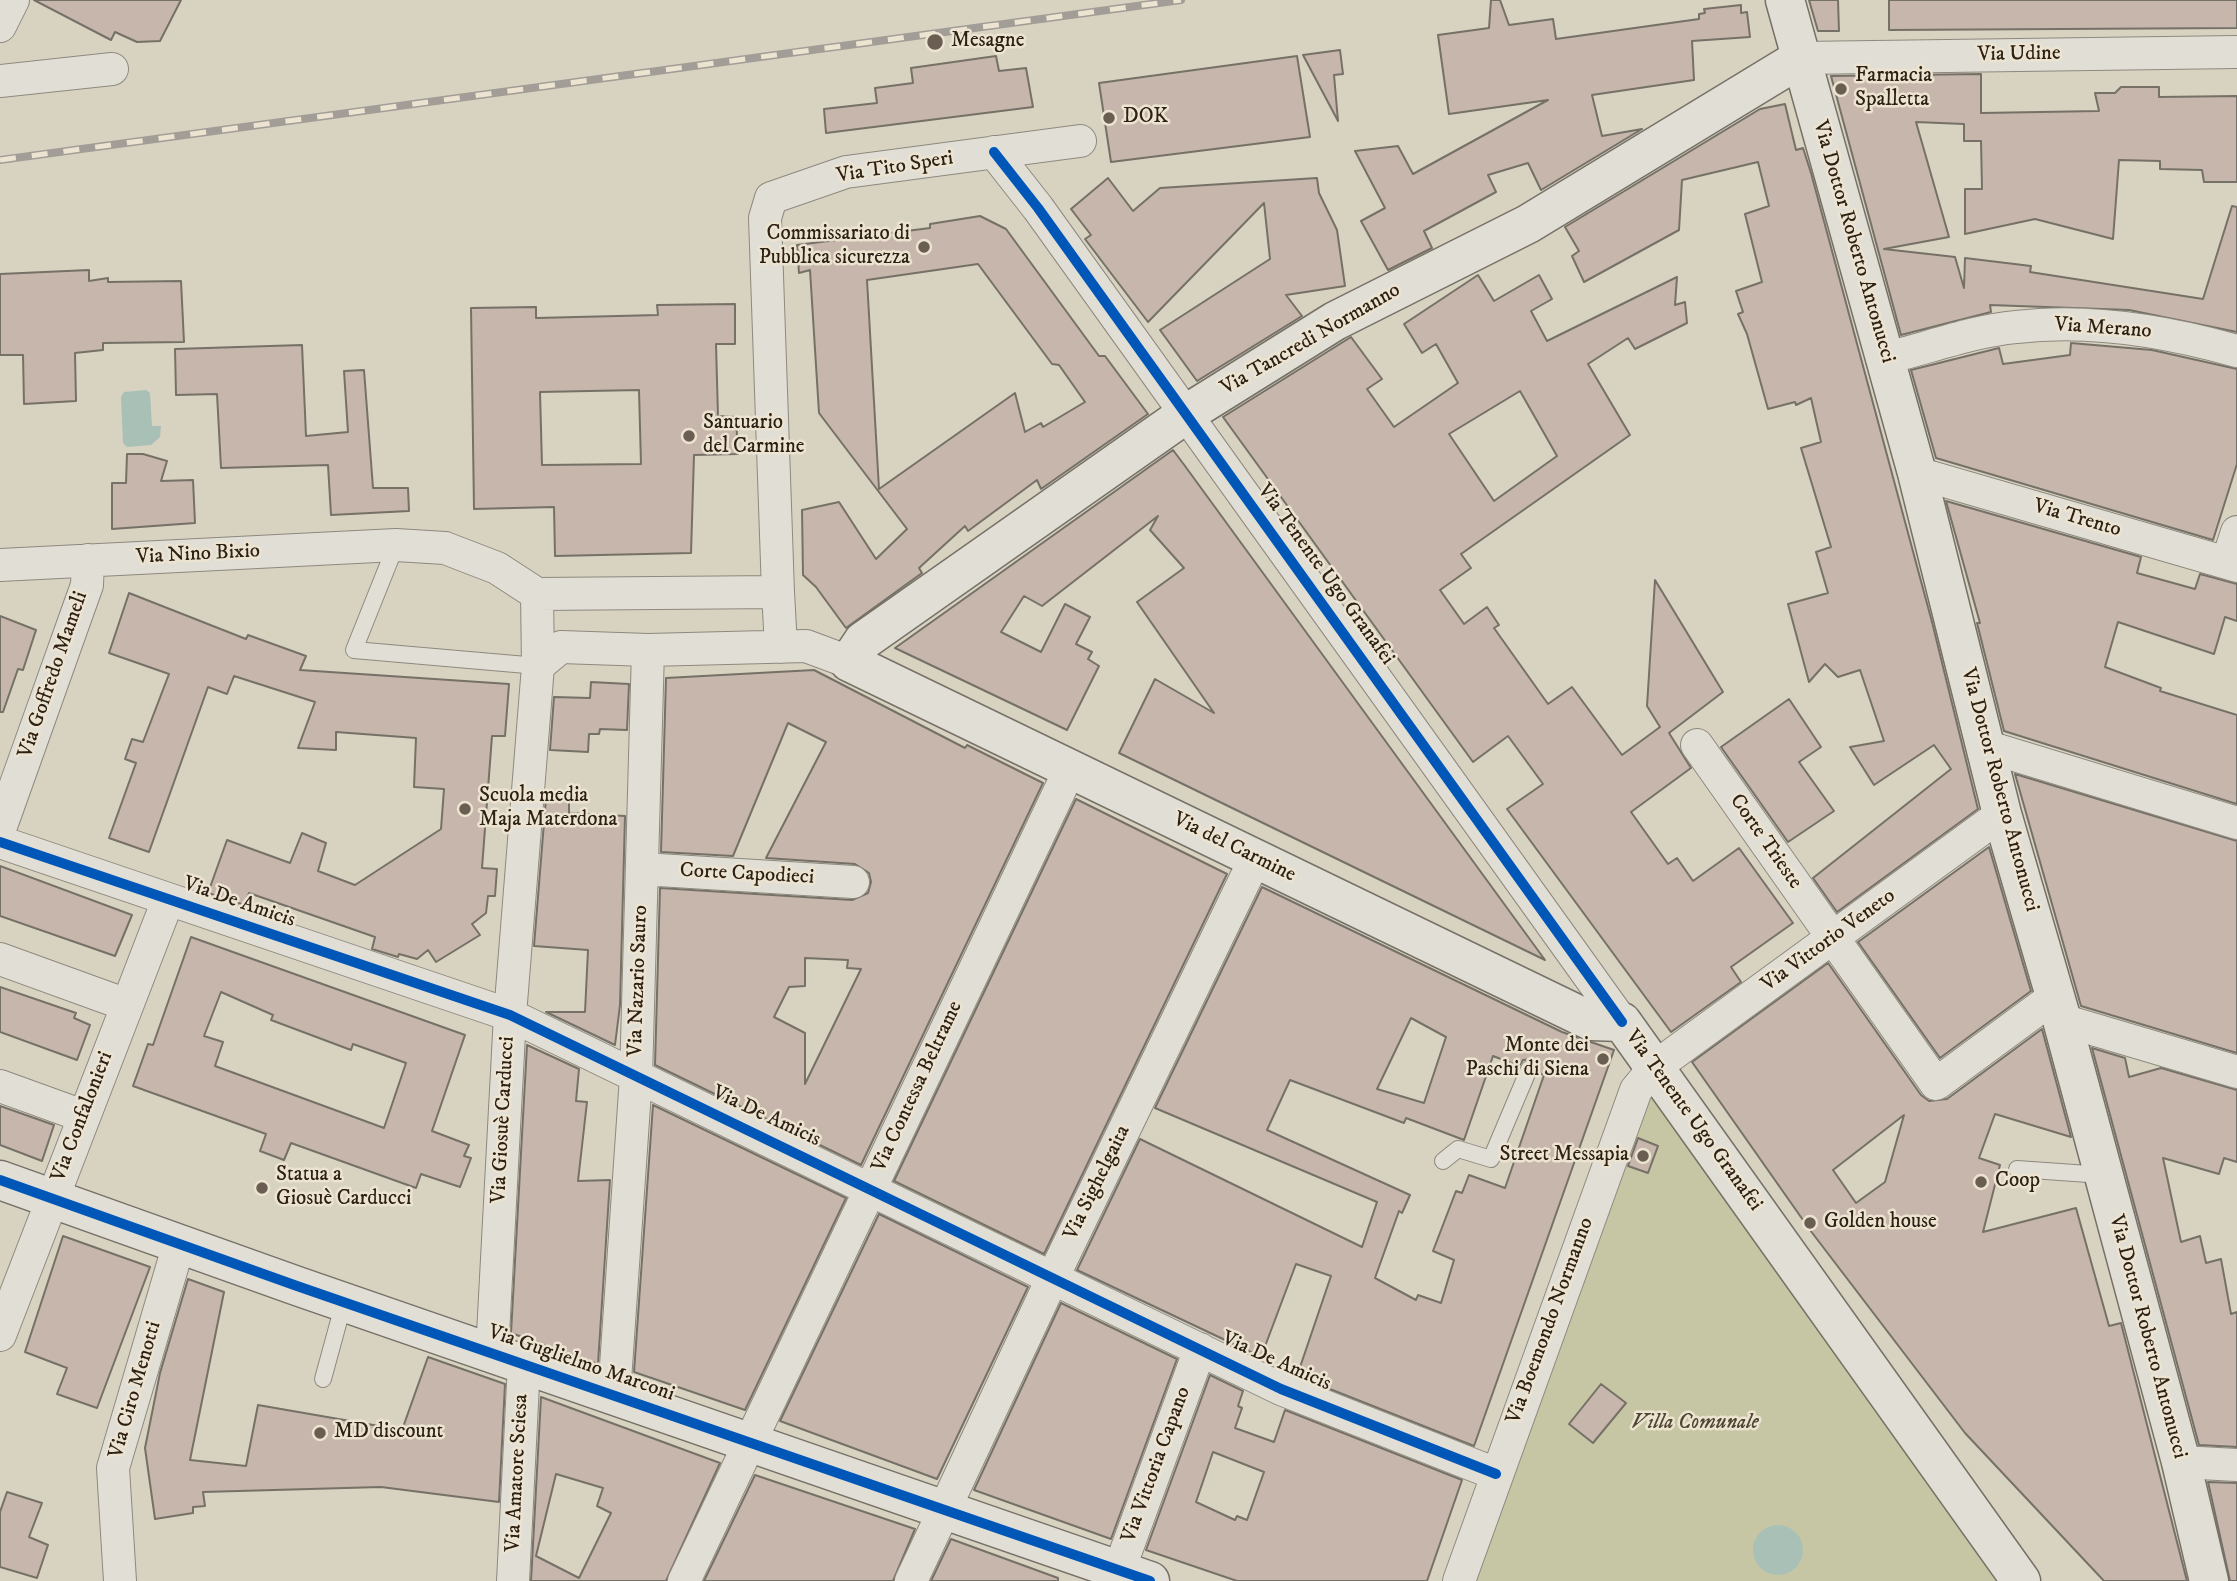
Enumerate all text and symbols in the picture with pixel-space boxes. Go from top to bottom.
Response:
place label: Mesagne [951,29,1024,55]
marker: Mesagne [925,32,945,52]
street label: Via Udine [1977,42,2061,68]
place label: Farmacia Spalletta [1855,64,1932,114]
marker: Farmacia Spalletta [1833,81,1849,97]
place label: DOK [1123,105,1168,131]
marker: DOK [1101,110,1117,126]
street label: Via Dottor Roberto Antonucci [1806,118,1900,366]
street label: Via Tito Speri [835,146,955,190]
place label: Commissariato di Pubblica sicurezza [759,222,910,272]
marker: Commissariato di Pubblica sicurezza [916,239,932,255]
street label: Via Tancredi Normanno [1217,278,1405,402]
street label: Via Merano [2054,313,2152,345]
place label: Santuario del Carmine [703,411,804,461]
marker: Santuario del Carmine [681,428,697,444]
street label: Via Tenente Ugo Granafei [1251,480,1399,670]
street label: Via Trento [2030,494,2124,544]
street label: Via Nino Bixio [135,539,261,571]
street label: Via Goffredo Mameli [14,588,94,762]
street label: Via Dottor Roberto Antonucci [1954,665,2044,915]
place label: Scuola media Maja Materdona [479,784,617,834]
street label: Corte Trieste [1723,790,1807,894]
marker: Scuola media Maja Materdona [457,801,473,817]
street label: Via del Carmine [1169,807,1299,889]
street label: Corte Capodieci [679,859,815,891]
street label: Via De Amicis [180,872,298,934]
street label: Via Vittorio Veneto [1757,884,1901,998]
street label: Via Nazario Sauro [624,905,654,1057]
street label: Via Contessa Beltrame [867,997,969,1177]
street label: Via Tenente Ugo Granafei [1619,1026,1767,1216]
place label: Monte dei Paschi di Siena [1465,1034,1589,1084]
street label: Via Giosuè Carducci [487,1036,521,1204]
street label: Via Confalonieri [47,1048,119,1186]
marker: Monte dei Paschi di Siena [1595,1051,1611,1067]
street label: Via De Amicis [708,1081,824,1153]
street label: Via Sighelgaita [1059,1121,1137,1245]
place label: Street Messapia [1499,1143,1629,1169]
marker: Street Messapia [1635,1148,1651,1164]
place label: Statua a Giosuè Carducci [276,1163,411,1213]
place label: Coop [1995,1169,2040,1195]
marker: Coop [1973,1174,1989,1190]
marker: Statua a Giosuè Carducci [254,1180,270,1196]
place label: Golden house [1824,1210,1937,1236]
street label: Via Dottor Roberto Antonucci [2102,1212,2192,1462]
street label: Via Boemondo Normanno [1502,1214,1600,1428]
marker: Golden house [1802,1215,1818,1231]
street label: Via Ciro Menotti [104,1319,168,1461]
street label: Via Guglielmo Marconi [484,1320,678,1408]
street label: Via De Amicis [1217,1327,1335,1397]
street label: Via Vittoria Capano [1117,1384,1197,1546]
street label: Via Amatore Sciesa [501,1393,535,1553]
park label: Villa Comunale [1631,1411,1759,1437]
place label: MD discount [334,1420,443,1446]
marker: MD discount [312,1425,328,1441]

